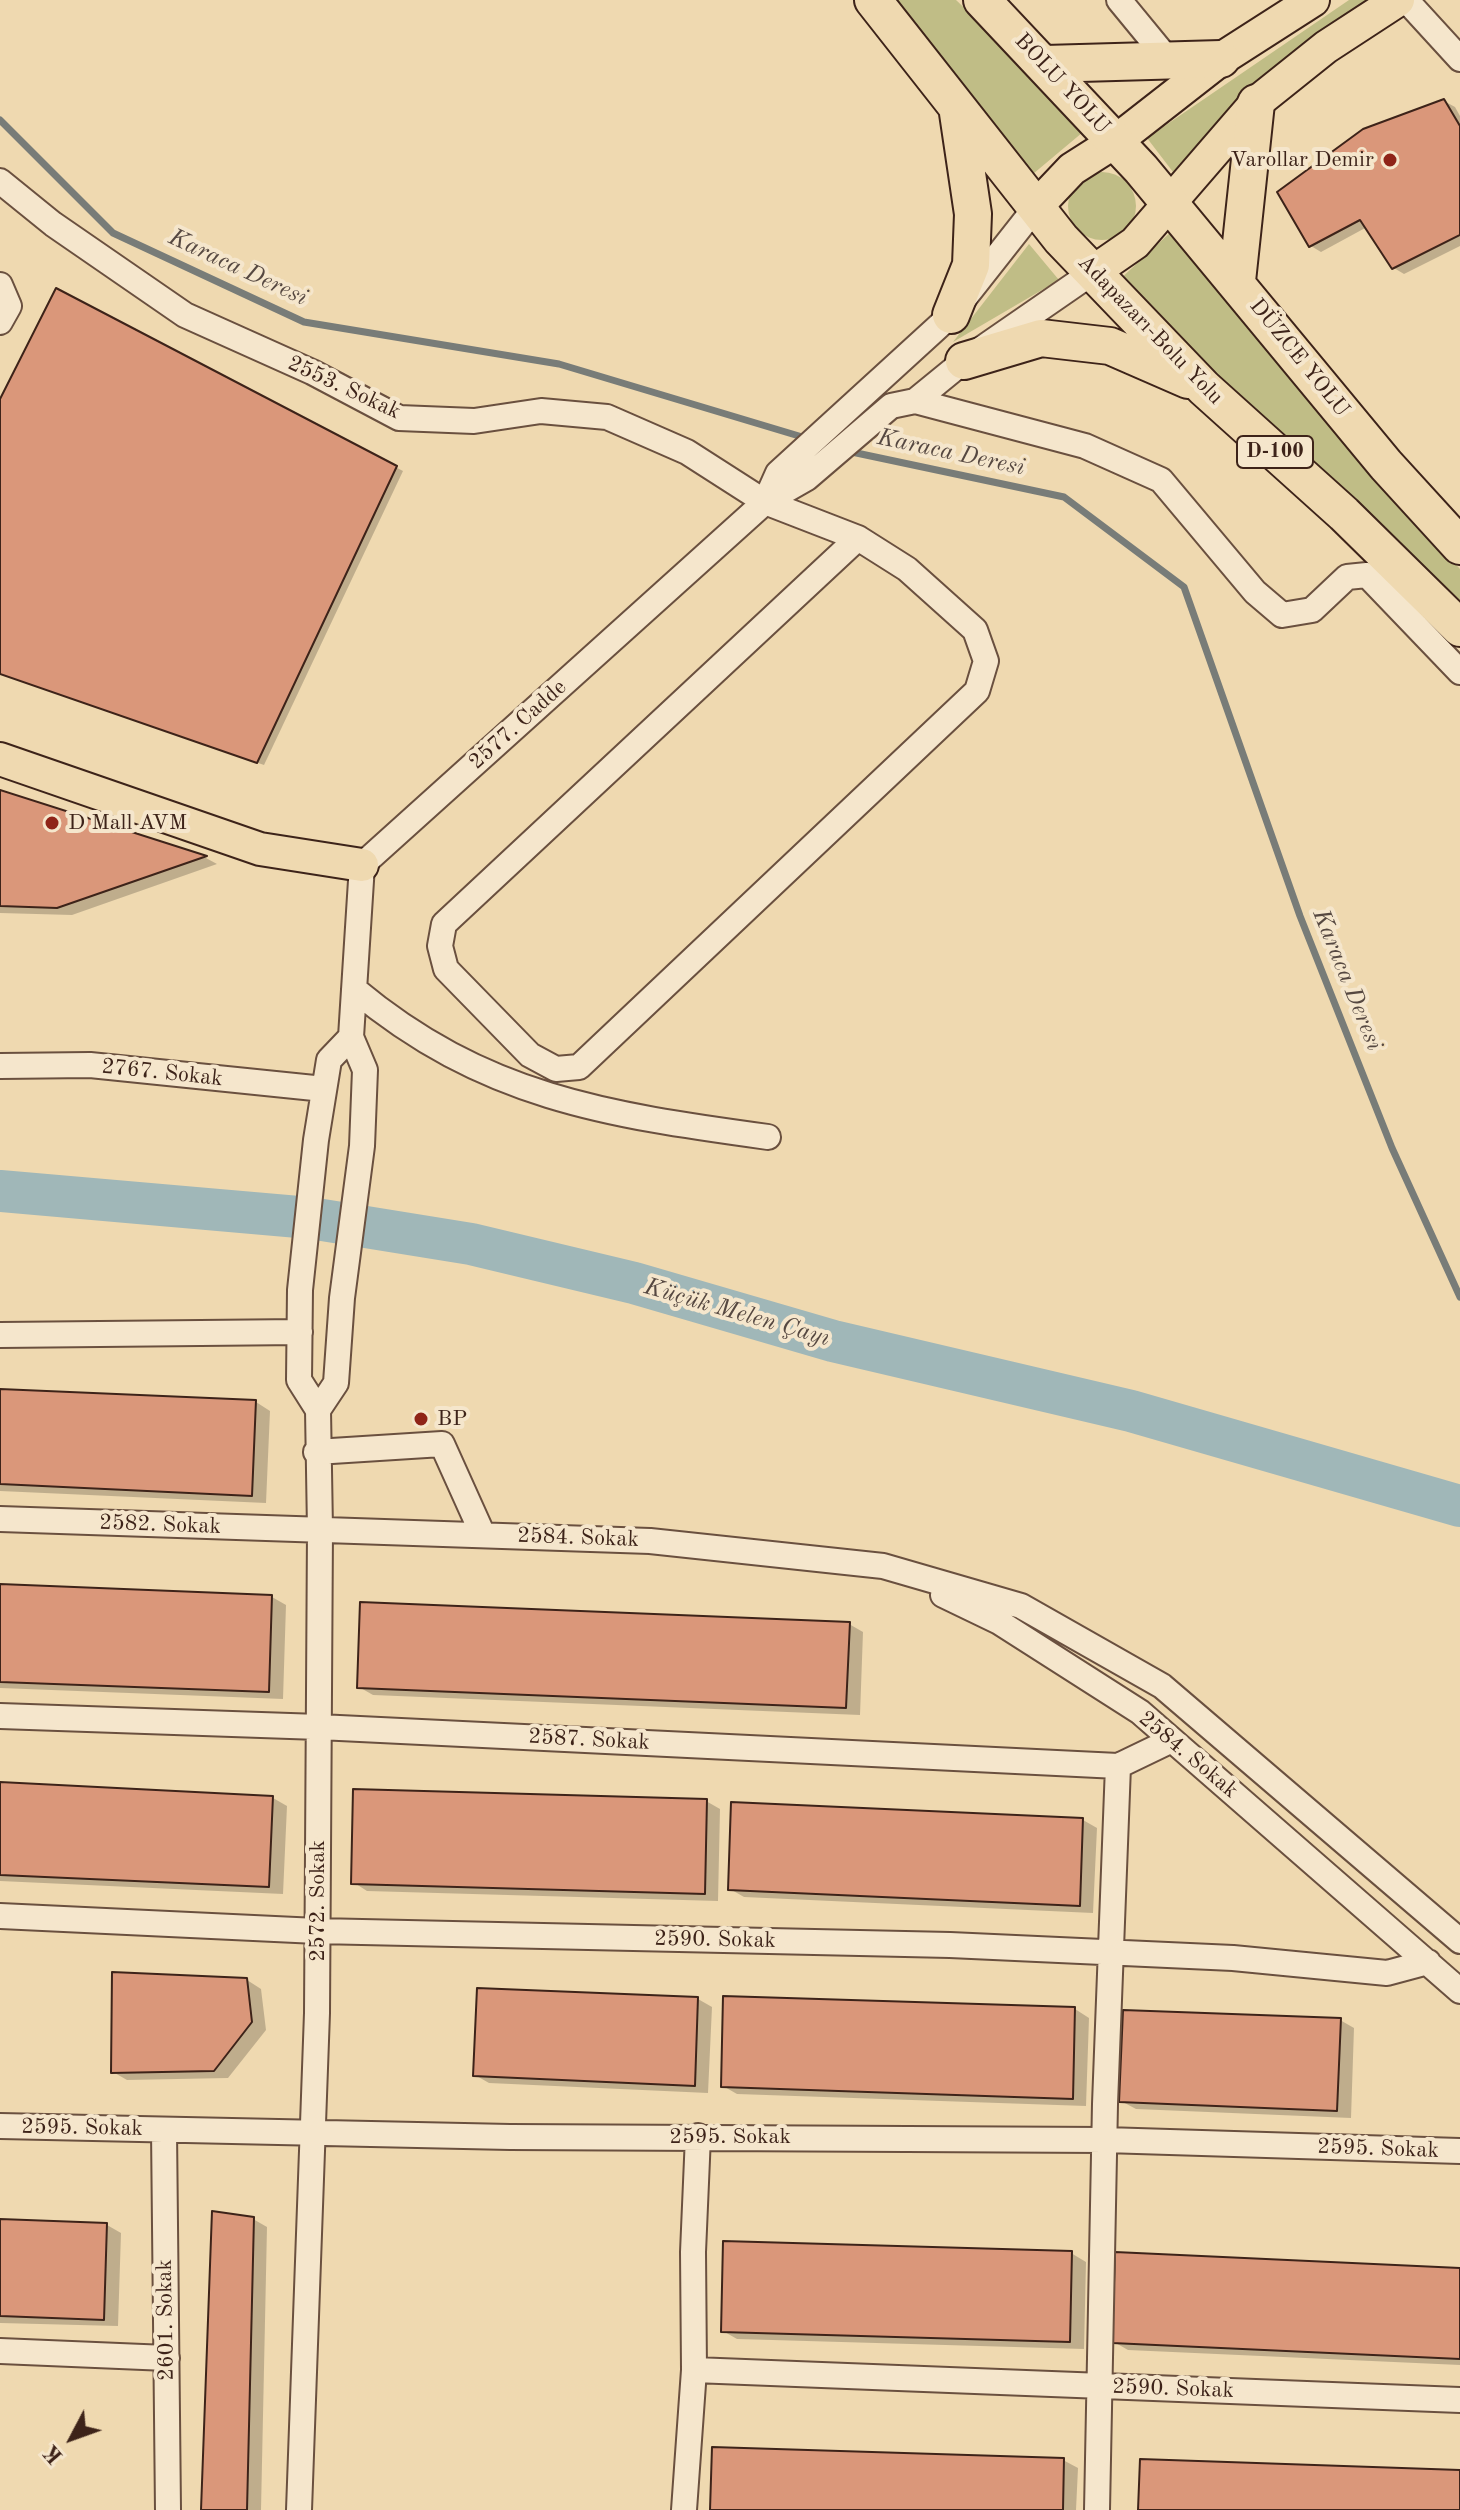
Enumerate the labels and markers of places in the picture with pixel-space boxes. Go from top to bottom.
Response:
place label: Varollar Demir [1230,147,1374,173]
marker: Varollar Demir [1381,151,1399,169]
place label: D Mall AVM [68,810,187,836]
marker: D Mall AVM [43,814,61,832]
place label: BP [437,1406,467,1432]
marker: BP [412,1410,430,1428]

